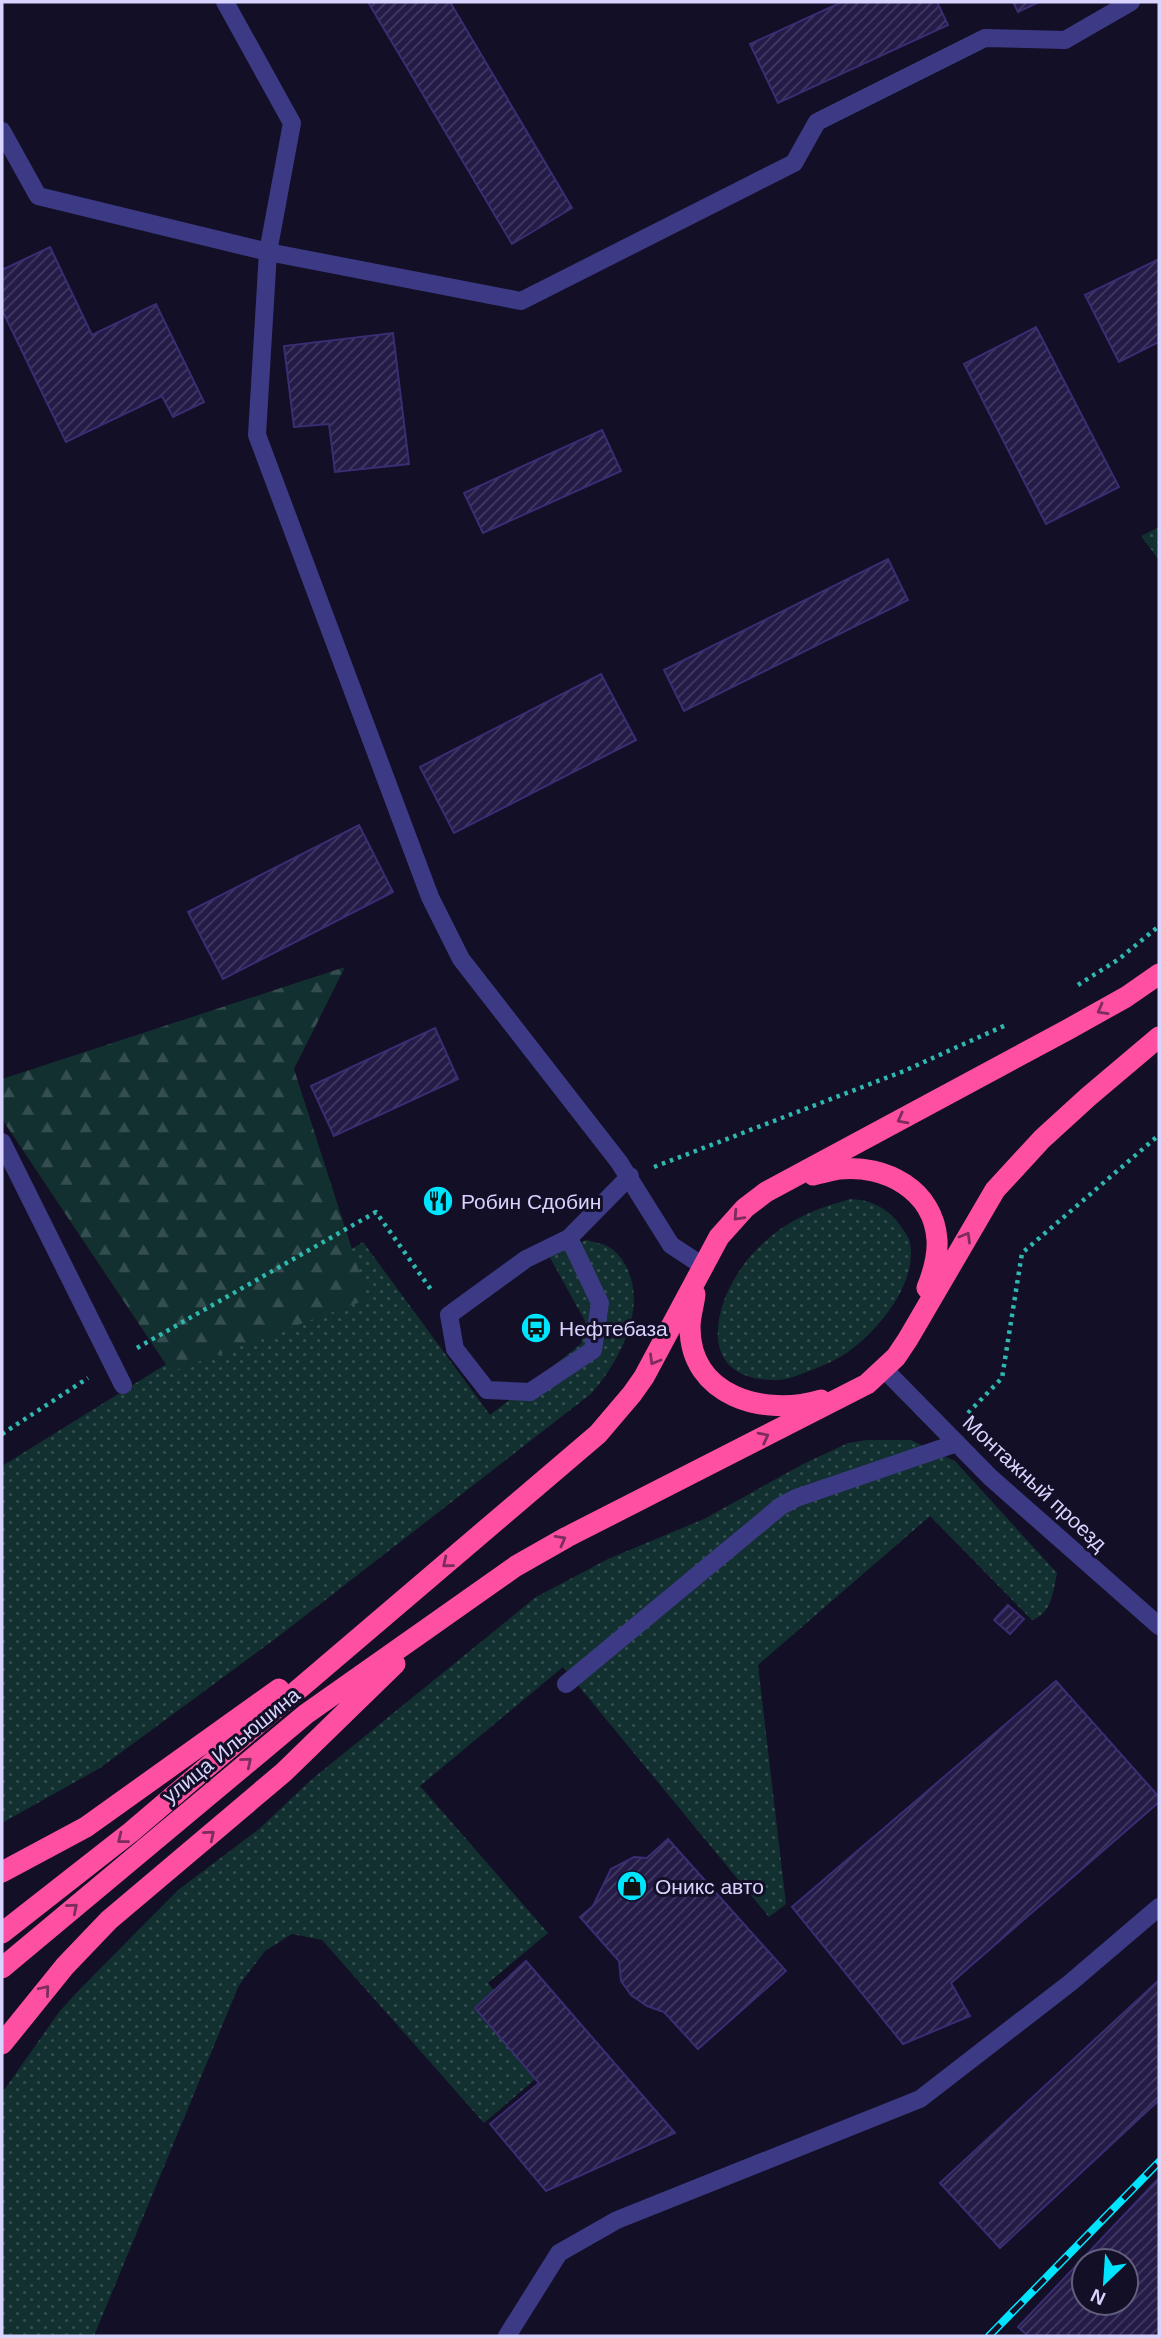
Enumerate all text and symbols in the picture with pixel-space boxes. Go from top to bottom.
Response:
one-way arrow [1096,1002,1109,1015]
one-way arrow [897,1111,909,1125]
restaurant icon: Робин Сдобин [421,1184,455,1218]
place label: Робин Сдобин [461,1190,601,1213]
one-way arrow [734,1208,747,1221]
one-way arrow [958,1232,971,1245]
bus stop icon: Нефтебаза [519,1311,553,1345]
place label: Нефтебаза [559,1317,668,1340]
one-way arrow [649,1353,662,1365]
street label: Монтажный проезд [959,1411,1111,1555]
one-way arrow [757,1431,769,1445]
one-way arrow [554,1535,567,1548]
one-way arrow [442,1554,454,1567]
street label: улица Ильюшина [158,1683,304,1807]
one-way arrow [240,1758,252,1771]
one-way arrow [118,1831,130,1844]
one-way arrow [202,1831,215,1843]
shop icon: Оникс авто [615,1869,649,1903]
place label: Оникс авто [655,1875,764,1898]
one-way arrow [64,1904,77,1916]
one-way arrow [36,1986,49,1998]
north arrow [1070,2247,1140,2317]
text: N [1087,2285,1109,2309]

